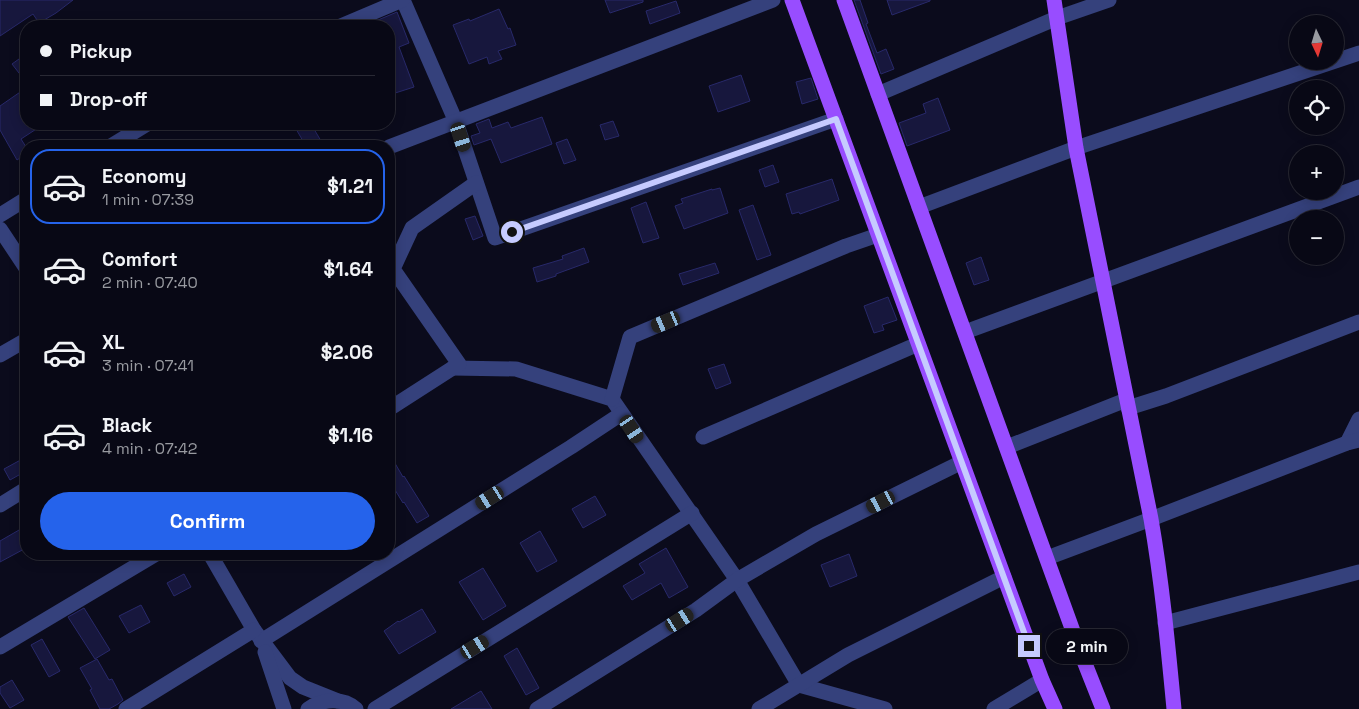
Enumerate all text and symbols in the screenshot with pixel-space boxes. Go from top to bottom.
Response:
north arrow [1289,15,1344,70]
map controls [1289,15,1344,265]
text: Pickup [70,39,132,64]
button: locate [1289,80,1344,135]
text: Drop-off [70,87,148,112]
car [449,120,472,154]
button: + [1289,145,1344,200]
icon: car [42,164,87,209]
text: Economy [102,164,186,189]
text: $1.21 [327,174,373,199]
text: 1 min · 07:39 [102,189,194,210]
button: − [1289,210,1344,265]
route start [501,221,523,243]
icon: car [42,247,87,292]
text: Comfort [102,247,178,272]
text: $1.64 [324,257,373,282]
text: 2 min · 07:40 [102,272,198,293]
car [649,309,682,335]
icon: car [42,330,87,375]
text: XL [102,330,125,355]
text: $2.06 [321,340,373,365]
text: 3 min · 07:41 [102,355,194,376]
car [617,412,646,446]
icon: car [42,413,87,458]
text: Black [102,413,152,438]
text: $1.16 [328,423,373,448]
text: 4 min · 07:42 [102,438,198,459]
car [473,484,506,512]
car [864,489,897,515]
button: Confirm [40,492,375,550]
car [663,606,696,634]
callout: 2 min [1046,628,1129,664]
car [458,633,491,661]
route end [1018,635,1040,657]
text: 2 min [1066,636,1108,657]

